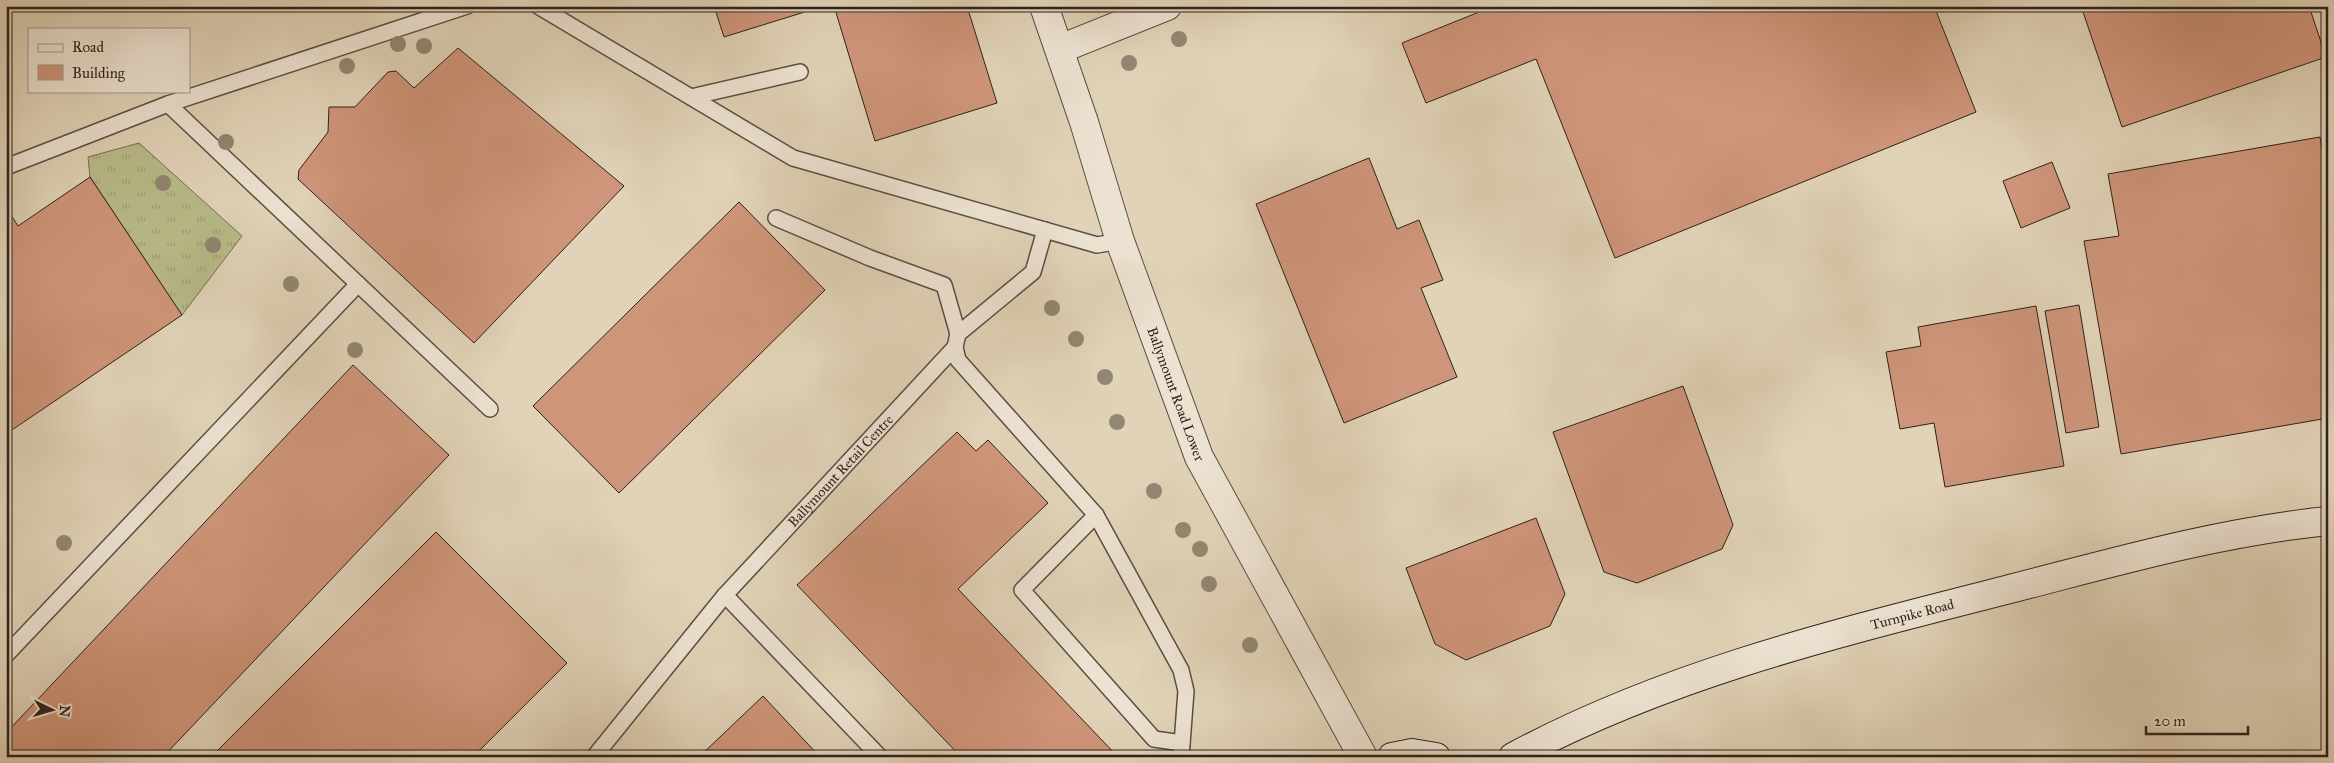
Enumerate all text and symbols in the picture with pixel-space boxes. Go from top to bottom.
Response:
legend [28,28,190,92]
text: Road [72,38,104,56]
text: Building [72,64,126,82]
street label: Ballymount Road Lower [1143,325,1208,465]
street label: Ballymount Retail Centre [785,411,897,531]
street label: Turnpike Road [1869,596,1956,634]
north arrow [28,686,78,736]
scale bar [2146,703,2249,735]
text: N [55,704,73,718]
text: 20 m [2154,712,2186,730]

